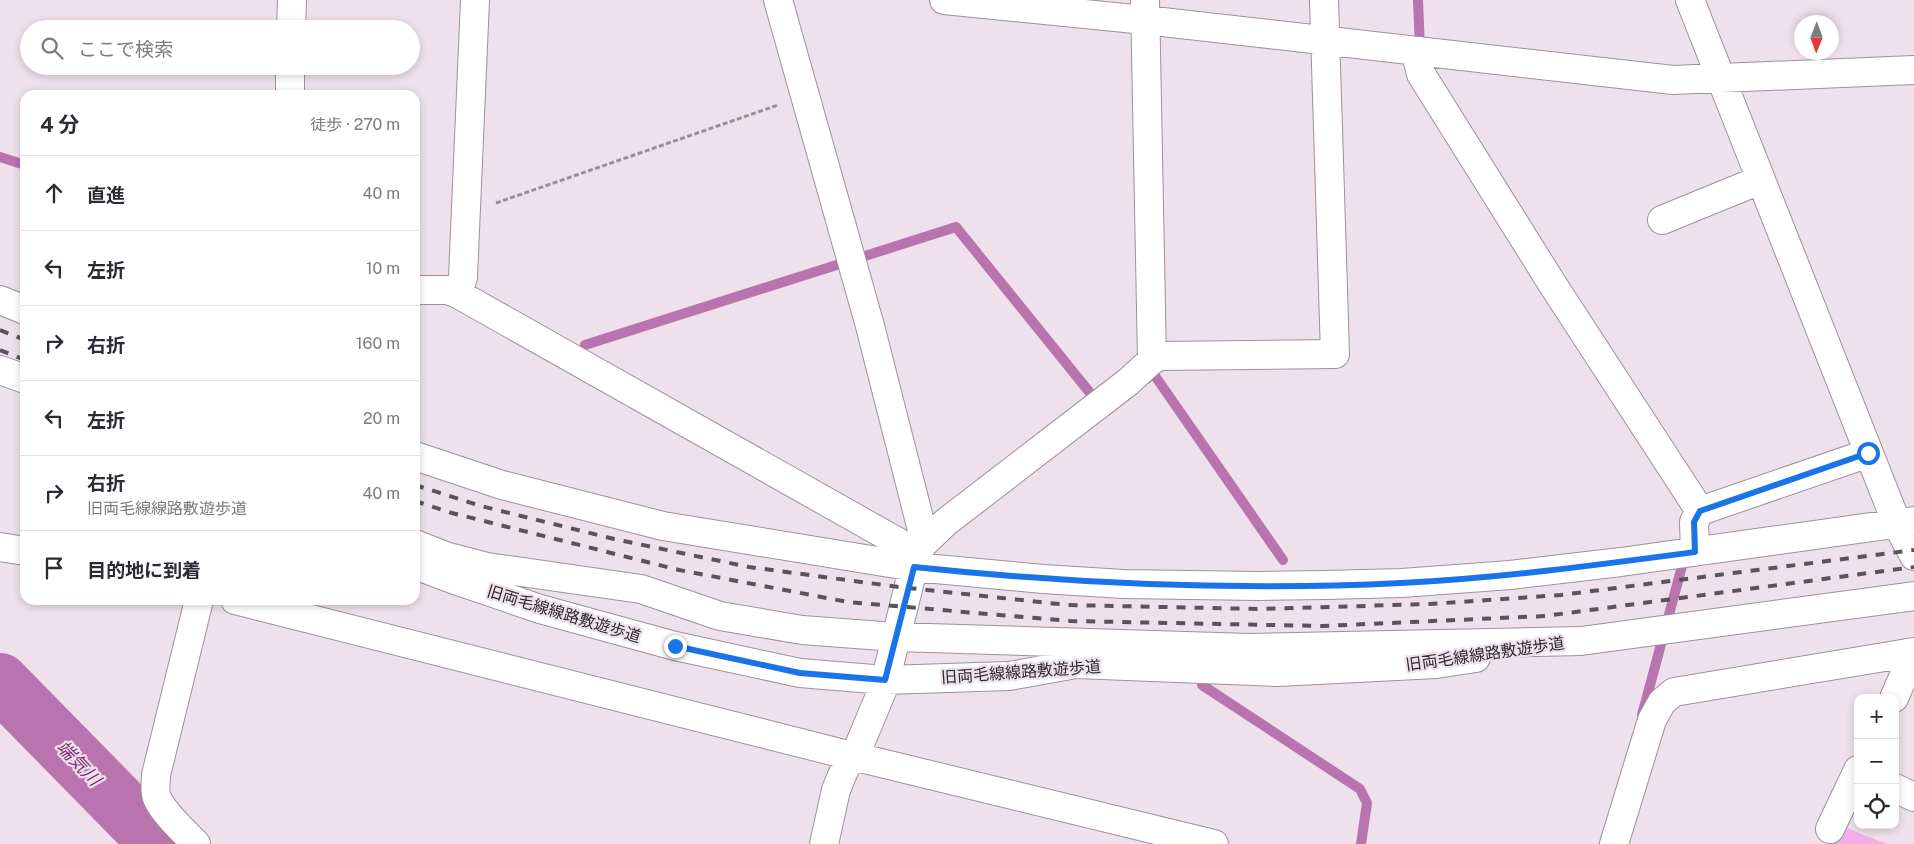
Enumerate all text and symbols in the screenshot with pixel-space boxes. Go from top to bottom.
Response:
north arrow [1794,15,1839,60]
search box [20,20,420,75]
icon: search [38,34,66,62]
text: ここで検索 [78,38,173,60]
text: 4 分 [40,112,80,137]
text: 徒歩 · 270 m [310,115,400,134]
icon: ahead [40,179,68,207]
text: 直進 [87,184,125,206]
text: 40 m [362,184,400,203]
icon: left [40,254,68,282]
text: 左折 [87,259,125,281]
text: 10 m [366,259,400,278]
icon: right [40,329,68,357]
text: 右折 [87,334,125,356]
text: 160 m [356,334,400,353]
icon: left [40,404,68,432]
text: 左折 [87,409,125,431]
text: 20 m [363,409,400,428]
route start [1857,442,1880,465]
text: 右折 [87,472,125,494]
icon: right [40,479,68,507]
text: 40 m [362,484,400,503]
text: 旧両毛線線路敷遊歩道 [87,499,247,518]
icon: arrive [40,554,68,582]
text: 目的地に到着 [87,559,201,581]
street label: 旧両毛線線路敷遊歩道 [485,582,643,646]
street label: 旧両毛線線路敷遊歩道 [1404,633,1566,675]
route end [664,635,687,658]
street label: 旧両毛線線路敷遊歩道 [941,657,1101,687]
map controls [1854,694,1899,829]
button: + [1854,694,1899,739]
water label: 端気川 [53,736,107,791]
button: − [1854,739,1899,784]
button: locate [1854,784,1899,829]

